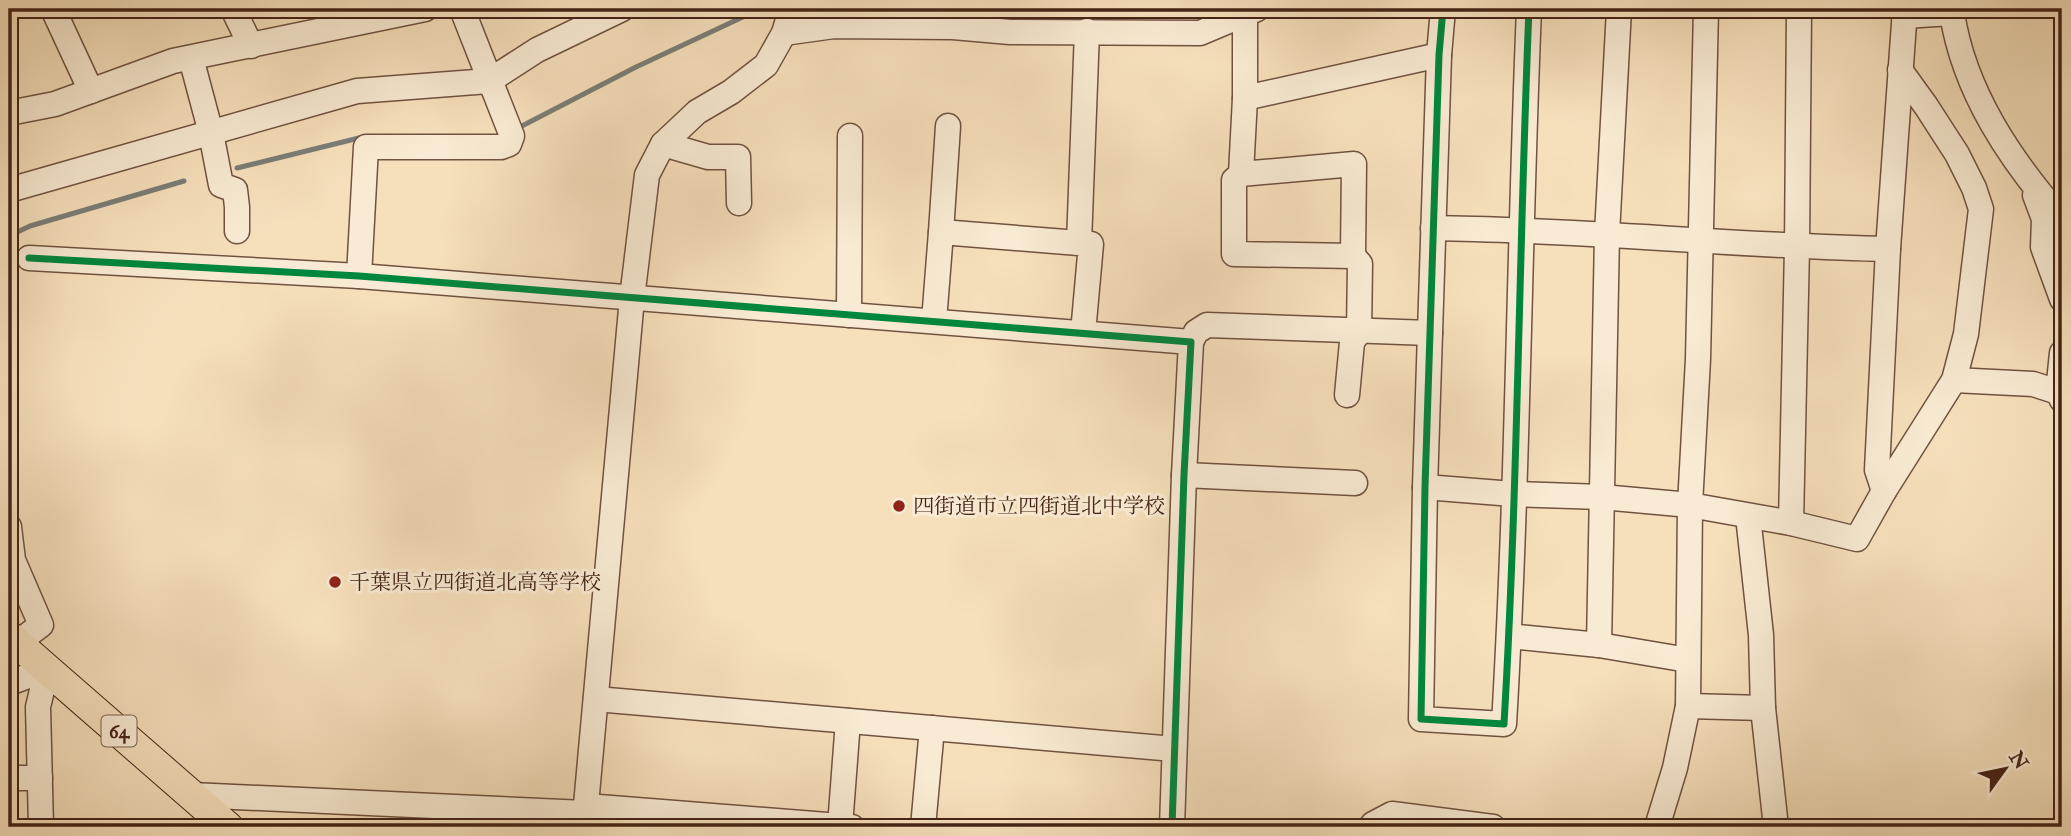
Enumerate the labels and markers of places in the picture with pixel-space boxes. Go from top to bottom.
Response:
place label: 四街道市立四街道北中学校 [913,493,1165,520]
marker: 四街道市立四街道北中学校 [891,498,907,514]
place label: 千葉県立四街道北高等学校 [349,569,601,596]
marker: 千葉県立四街道北高等学校 [327,574,343,590]

